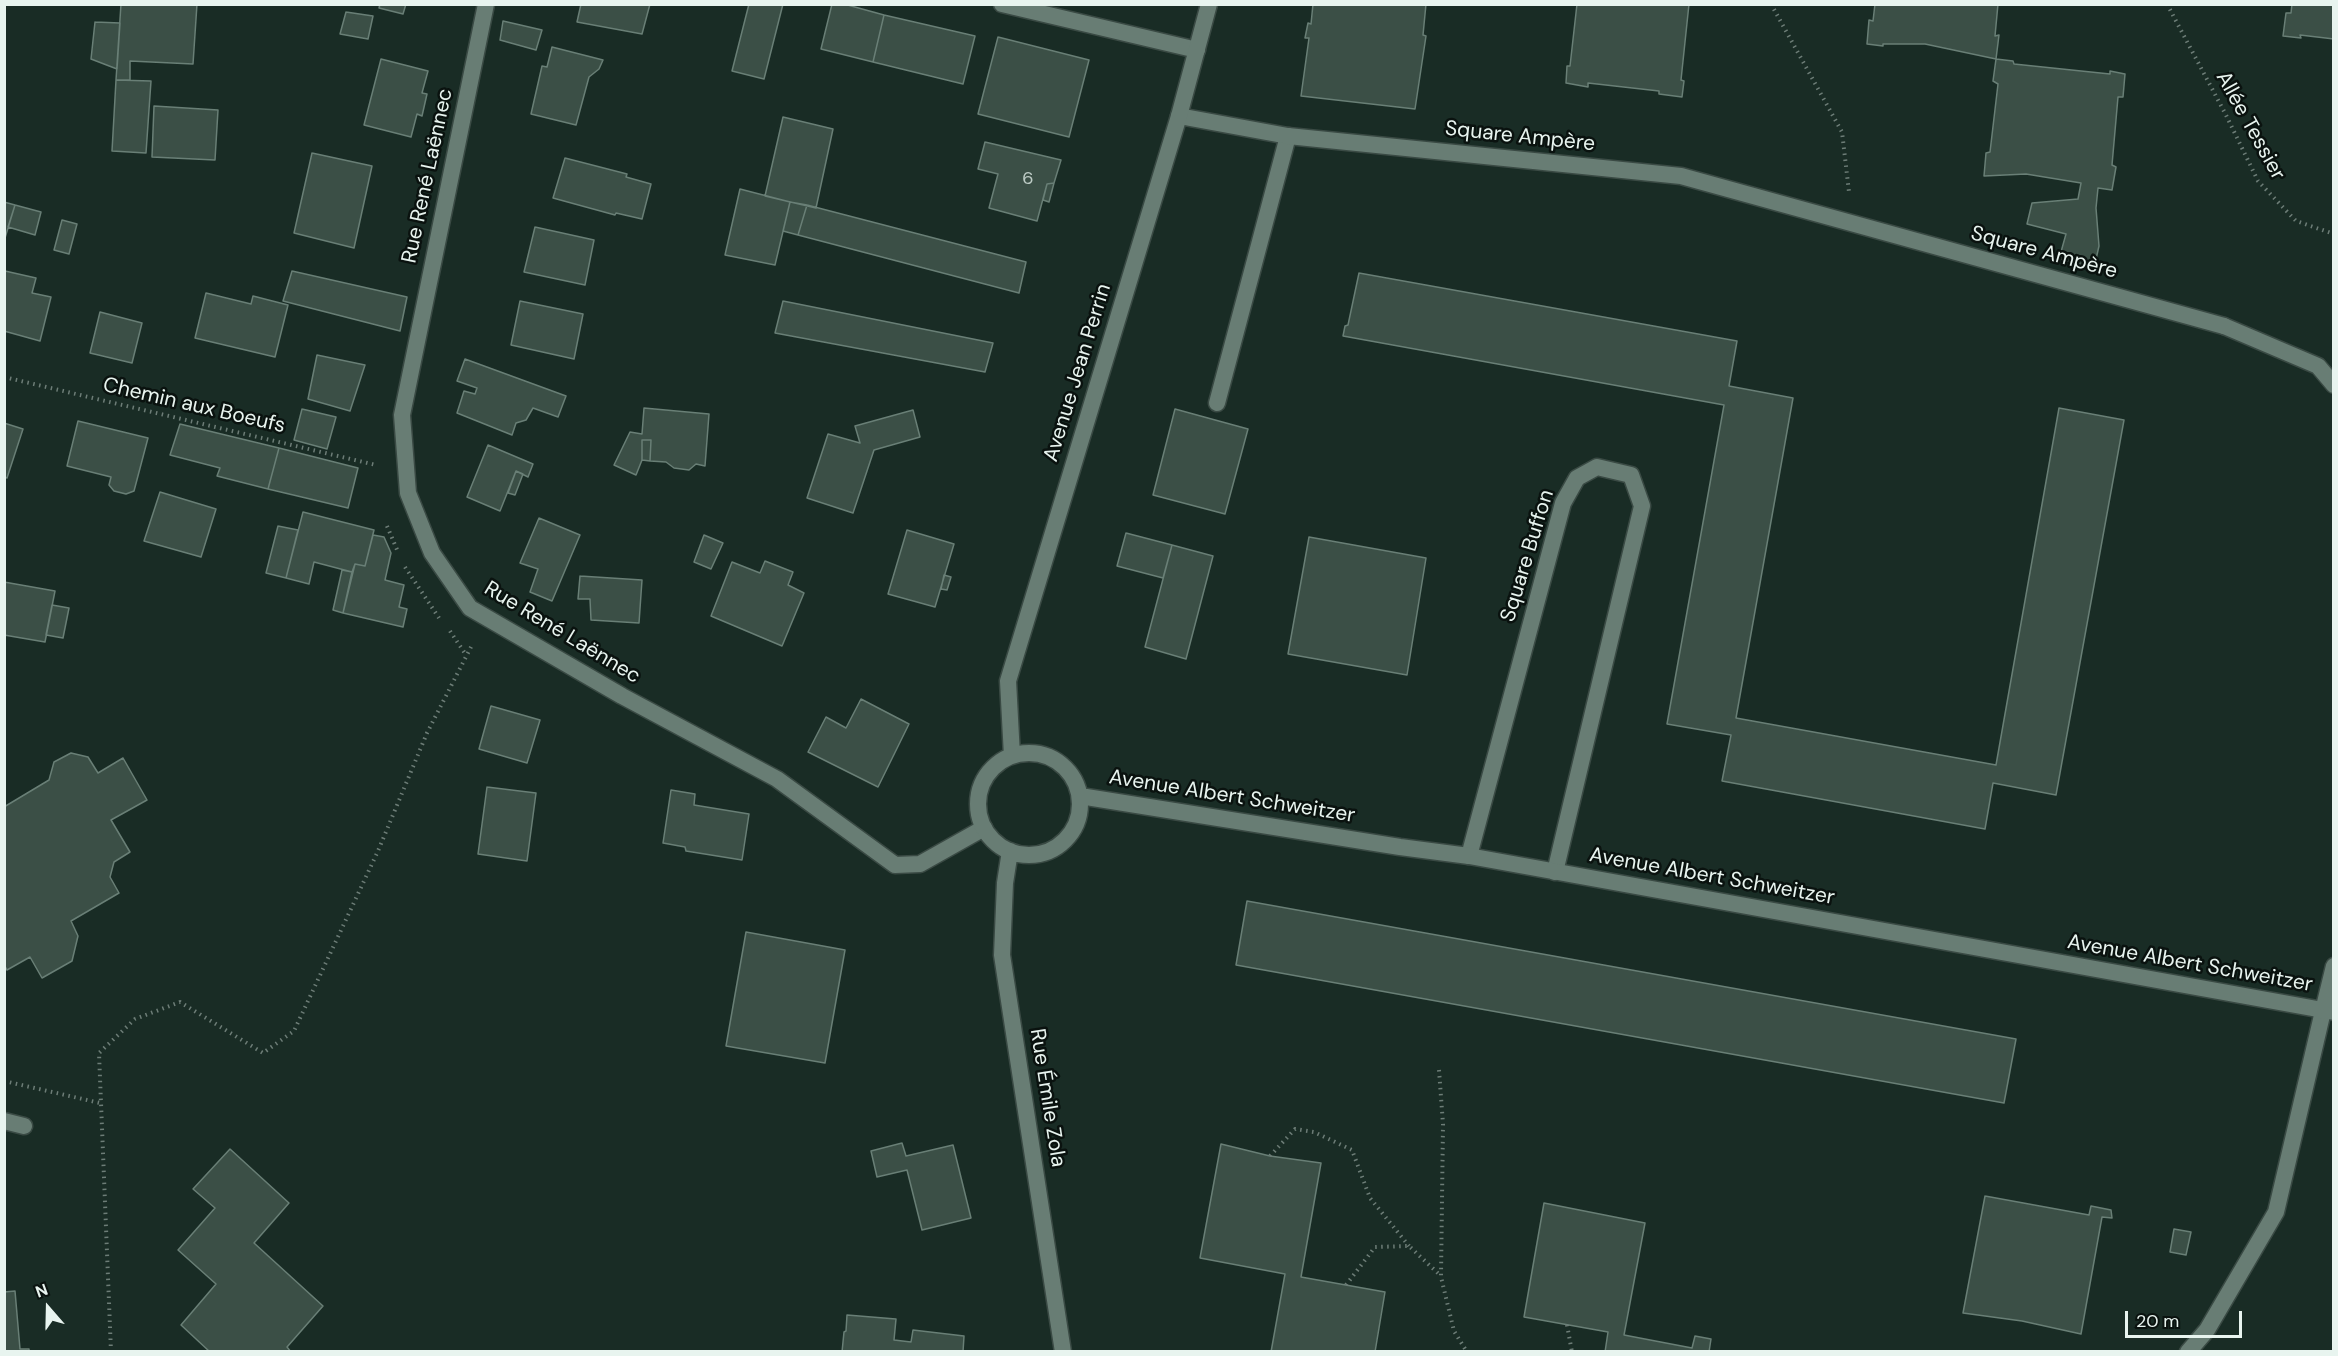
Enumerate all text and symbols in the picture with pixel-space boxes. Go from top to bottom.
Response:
street label: Allée Tessier [2210,67,2290,185]
street label: Rue René Laënnec [397,86,459,266]
street label: Square Ampère [1444,117,1596,157]
house number: 6 [1022,168,1034,190]
street label: Square Ampère [1968,221,2120,285]
street label: Avenue Jean Perrin [1039,281,1117,465]
street label: Chemin aux Boeufs [100,373,288,439]
street label: Square Buffon [1496,487,1560,625]
street label: Rue René Laënnec [479,576,645,690]
street label: Avenue Albert Schweitzer [1107,765,1357,829]
street label: Avenue Albert Schweitzer [1587,843,1837,911]
street label: Avenue Albert Schweitzer [2065,930,2315,998]
street label: Rue Émile Zola [1024,1027,1070,1169]
north arrow [18,1278,78,1338]
text: N [33,1279,51,1302]
scale bar [2128,1299,2245,1337]
text: 20 m [2136,1309,2179,1333]

